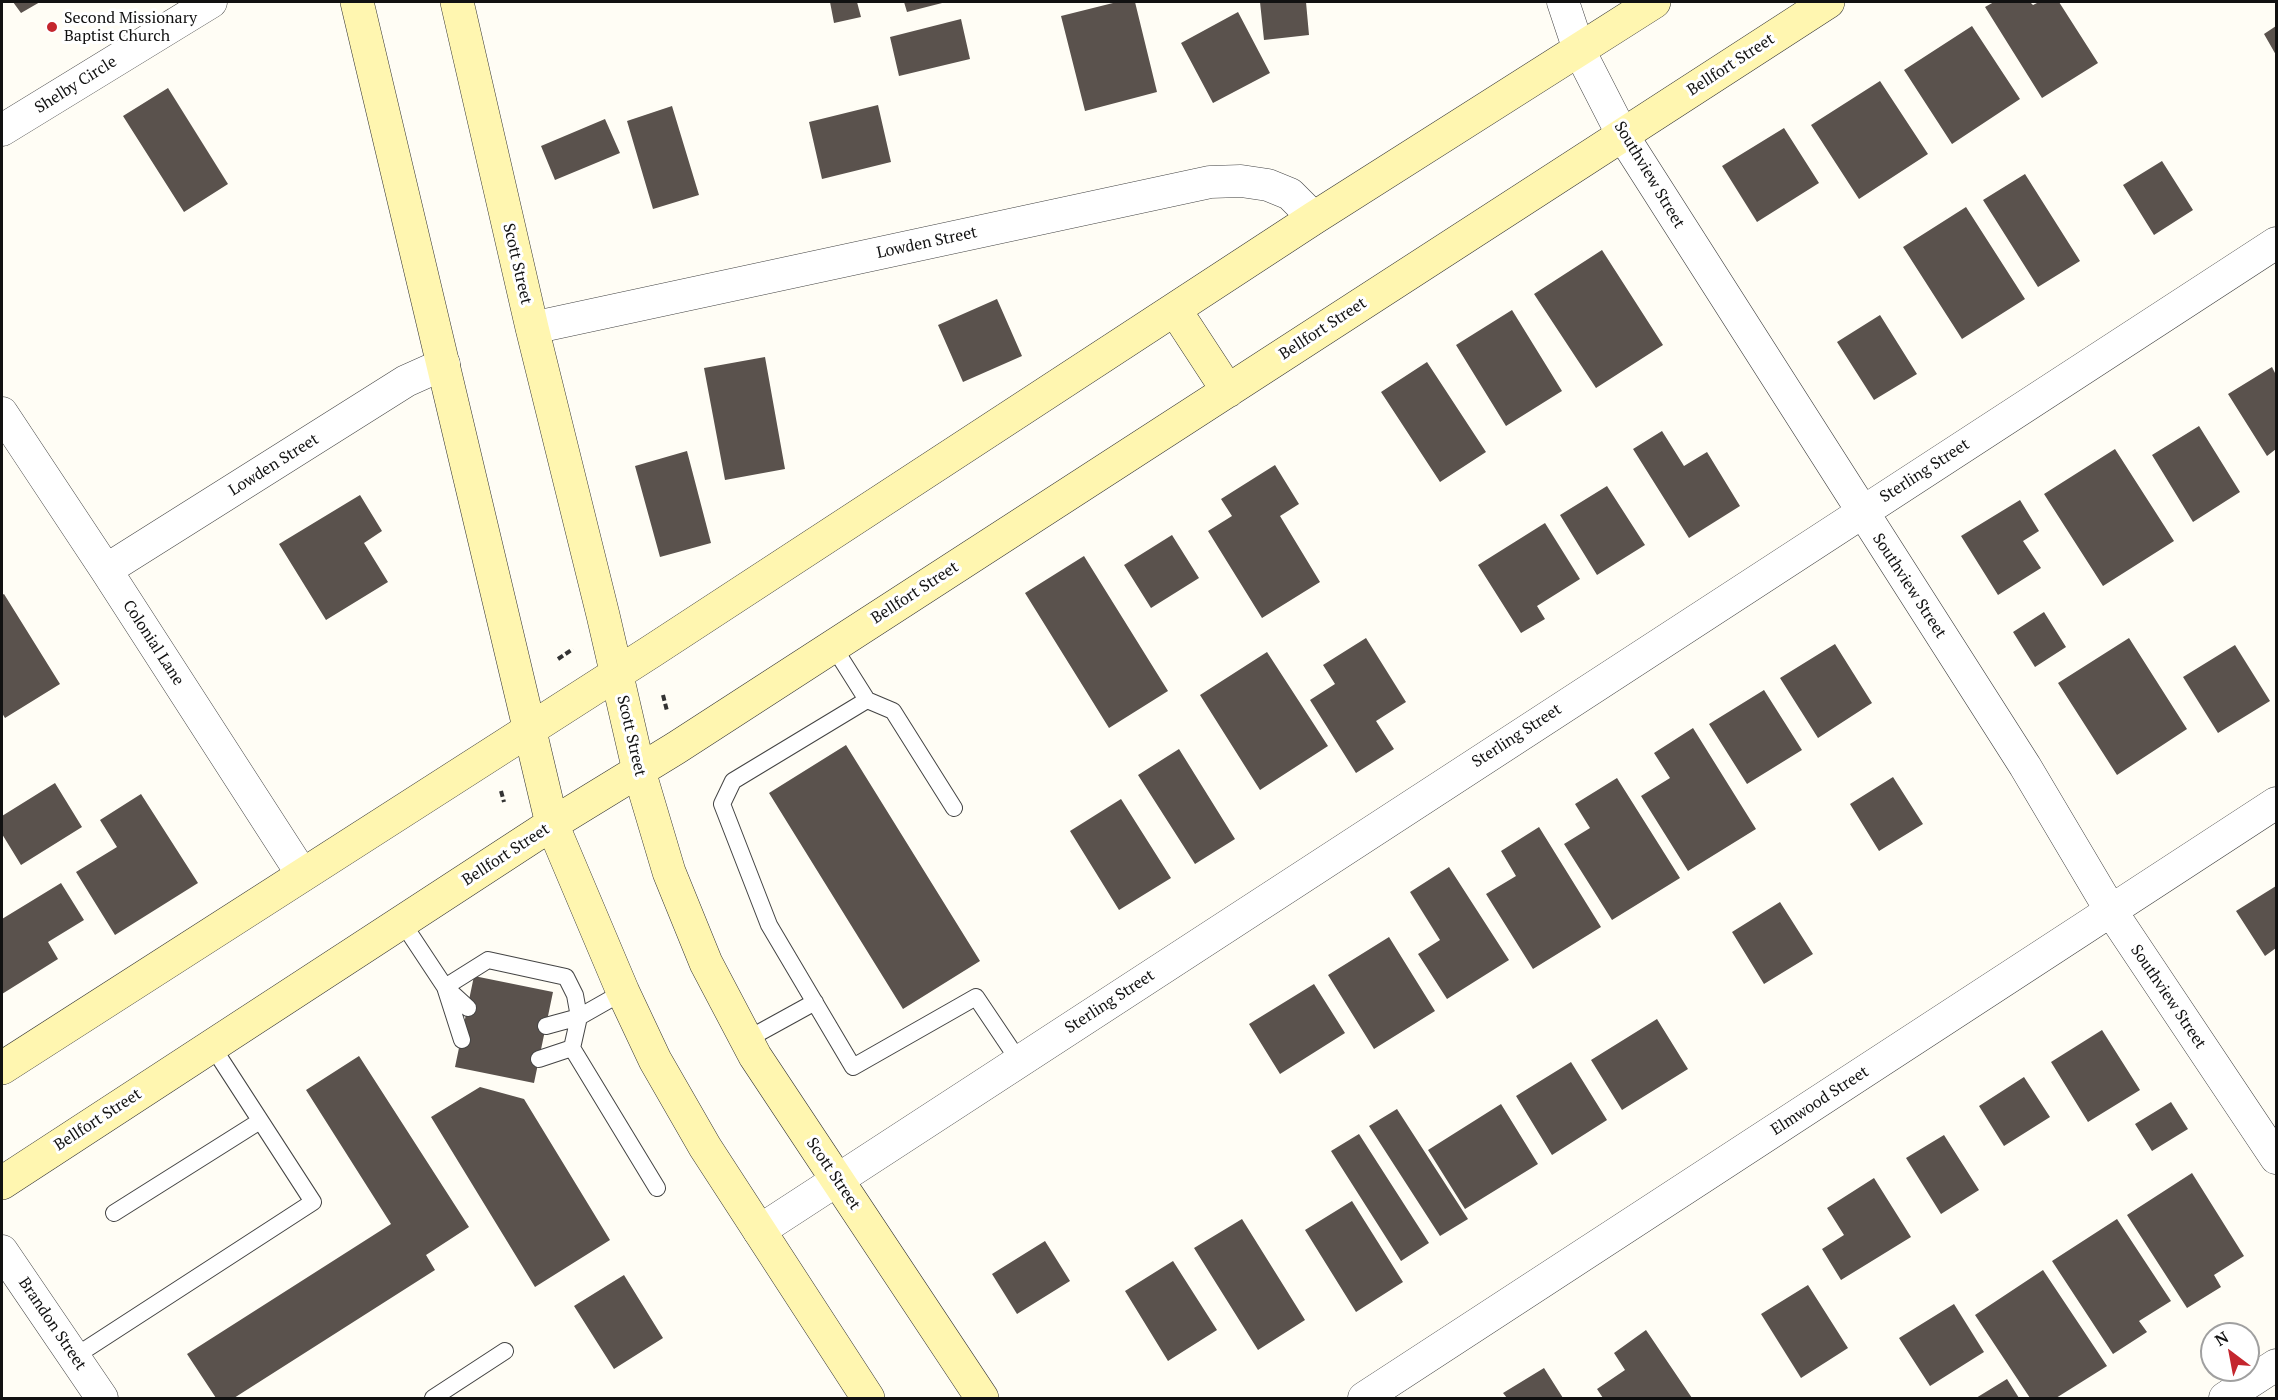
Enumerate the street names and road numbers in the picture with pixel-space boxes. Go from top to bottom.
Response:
street label: Bellfort Street [1684,30,1778,100]
street label: Shelby Circle [32,52,120,118]
street label: Southview Street [1610,118,1688,232]
street label: Scott Street [498,221,536,307]
street label: Lowden Street [875,223,979,263]
street label: Bellfort Street [1276,294,1370,364]
street label: Lowden Street [226,430,322,500]
street label: Sterling Street [1877,435,1973,507]
street label: Southview Street [1868,530,1950,642]
street label: Bellfort Street [868,558,962,628]
street label: Colonial Lane [118,597,188,689]
street label: Scott Street [612,693,650,779]
street label: Sterling Street [1469,700,1565,772]
street label: Bellfort Street [459,820,553,890]
street label: Southview Street [2126,941,2210,1053]
street label: Sterling Street [1062,966,1158,1038]
street label: Elmwood Street [1768,1062,1872,1140]
street label: Bellfort Street [51,1085,145,1155]
street label: Scott Street [802,1134,864,1214]
street label: Brandon Street [14,1274,90,1374]

